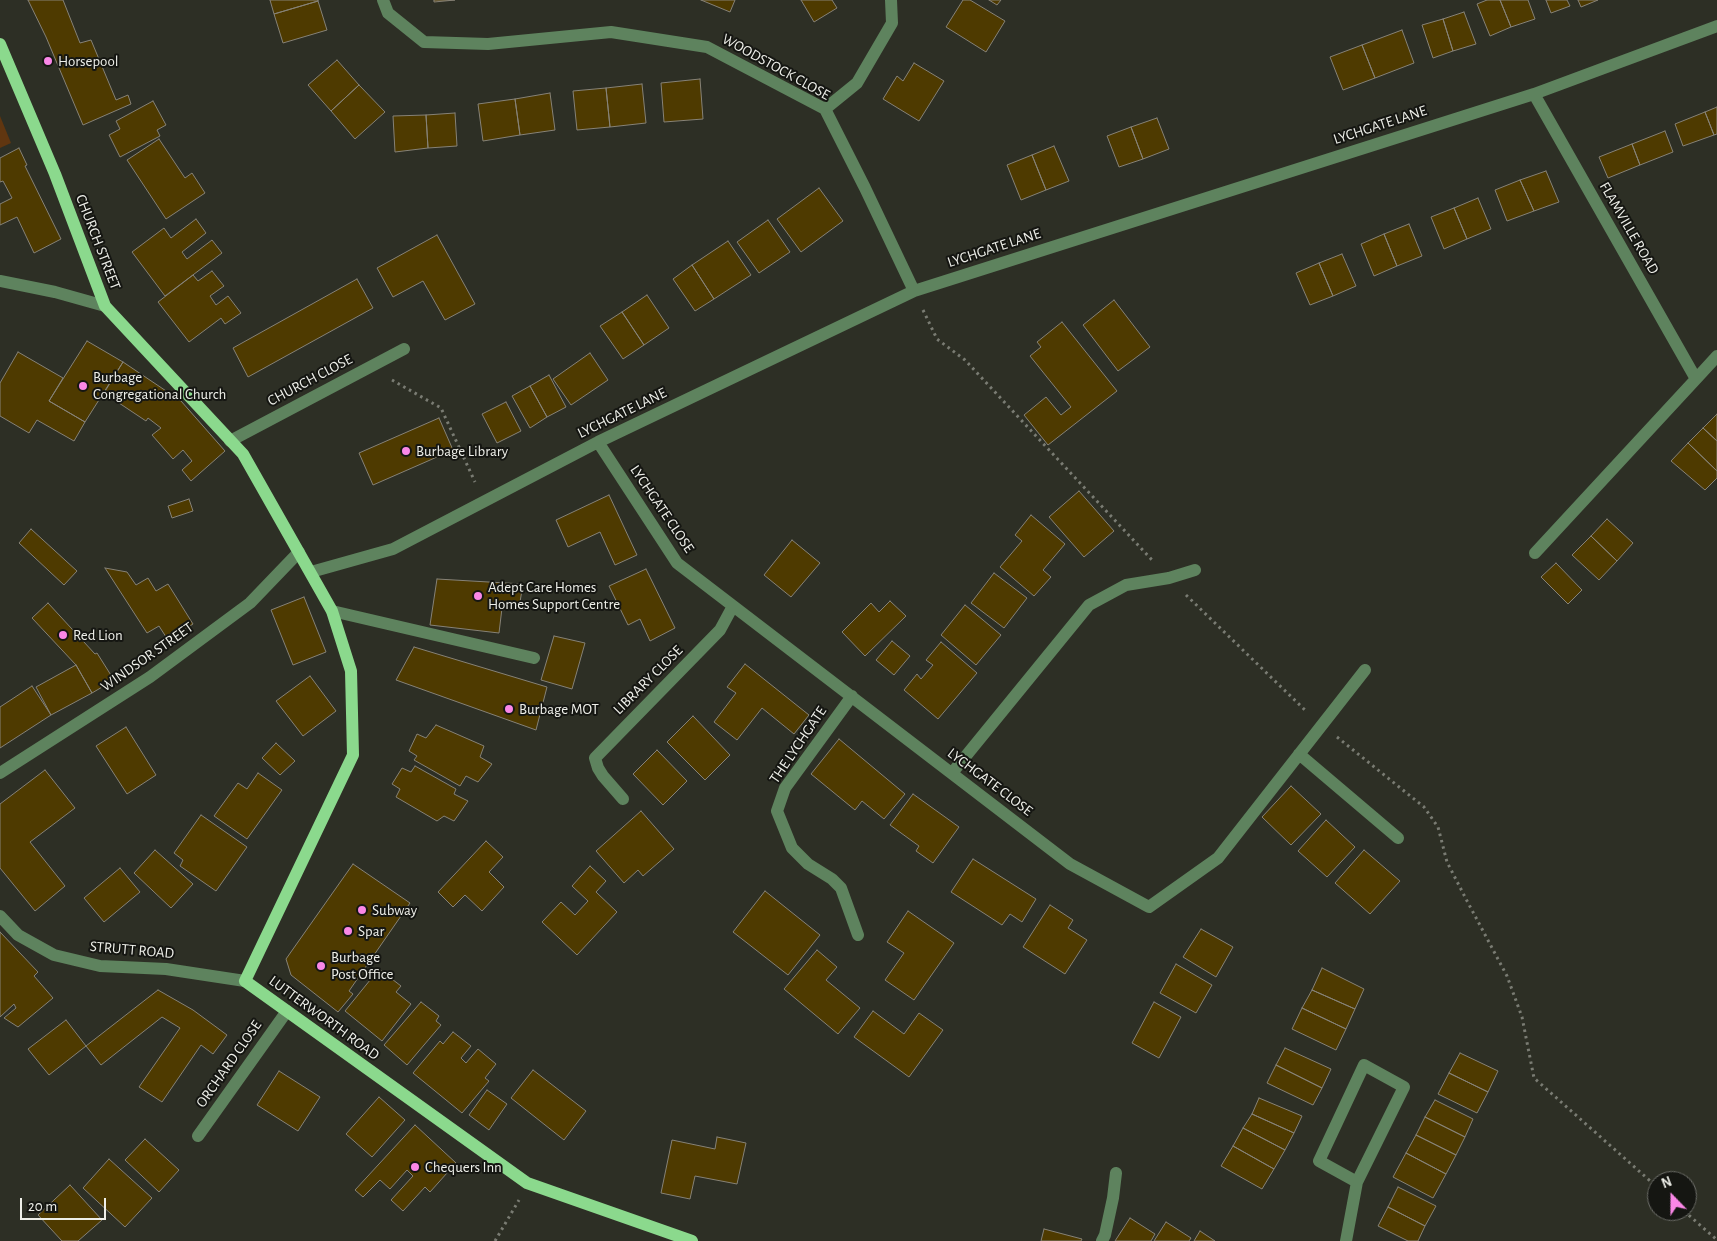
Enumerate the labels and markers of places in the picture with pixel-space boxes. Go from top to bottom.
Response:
place label: Horsepool [58,52,119,70]
marker: Horsepool [42,55,54,67]
place label: Burbage Congregational Church [93,368,226,403]
marker: Burbage Congregational Church [77,380,89,392]
place label: Burbage Library [416,442,508,460]
marker: Burbage Library [400,445,412,457]
place label: Adept Care Homes Homes Support Centre [488,578,620,613]
marker: Adept Care Homes Homes Support Centre [472,590,484,602]
place label: Red Lion [73,626,123,644]
marker: Red Lion [57,629,69,641]
place label: Burbage MOT [519,700,599,718]
marker: Burbage MOT [503,703,515,715]
place label: Subway [372,901,417,919]
marker: Subway [356,904,368,916]
place label: Spar [358,922,384,940]
marker: Spar [342,925,354,937]
place label: Burbage Post Office [331,948,393,983]
marker: Burbage Post Office [315,960,327,972]
place label: Chequers Inn [425,1158,502,1176]
marker: Chequers Inn [409,1161,421,1173]

